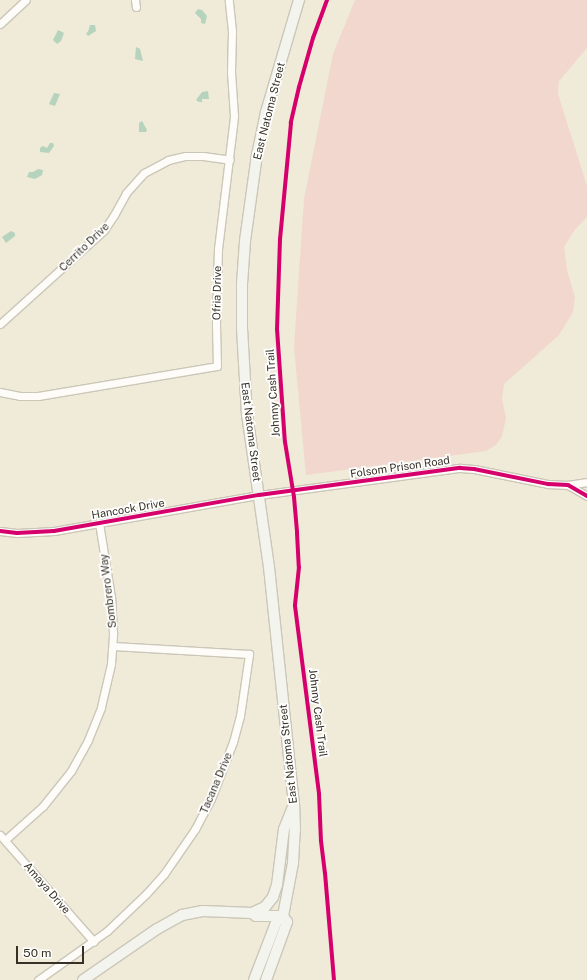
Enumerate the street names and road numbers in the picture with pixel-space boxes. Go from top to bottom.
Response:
street label: East Natoma Street [250,61,288,161]
street label: Cerrito Drive [56,220,112,274]
street label: Ofria Drive [210,266,224,320]
street label: Johnny Cash Trail [263,348,283,438]
street label: East Natoma Street [238,382,264,482]
street label: Folsom Prison Road [349,453,451,481]
street label: Hancock Drive [90,496,166,522]
street label: Sombrero Way [97,553,119,629]
street label: Johnny Cash Trail [306,668,330,758]
street label: East Natoma Street [276,704,300,804]
street label: Tacana Drive [197,750,235,816]
street label: Amaya Drive [21,860,73,916]

